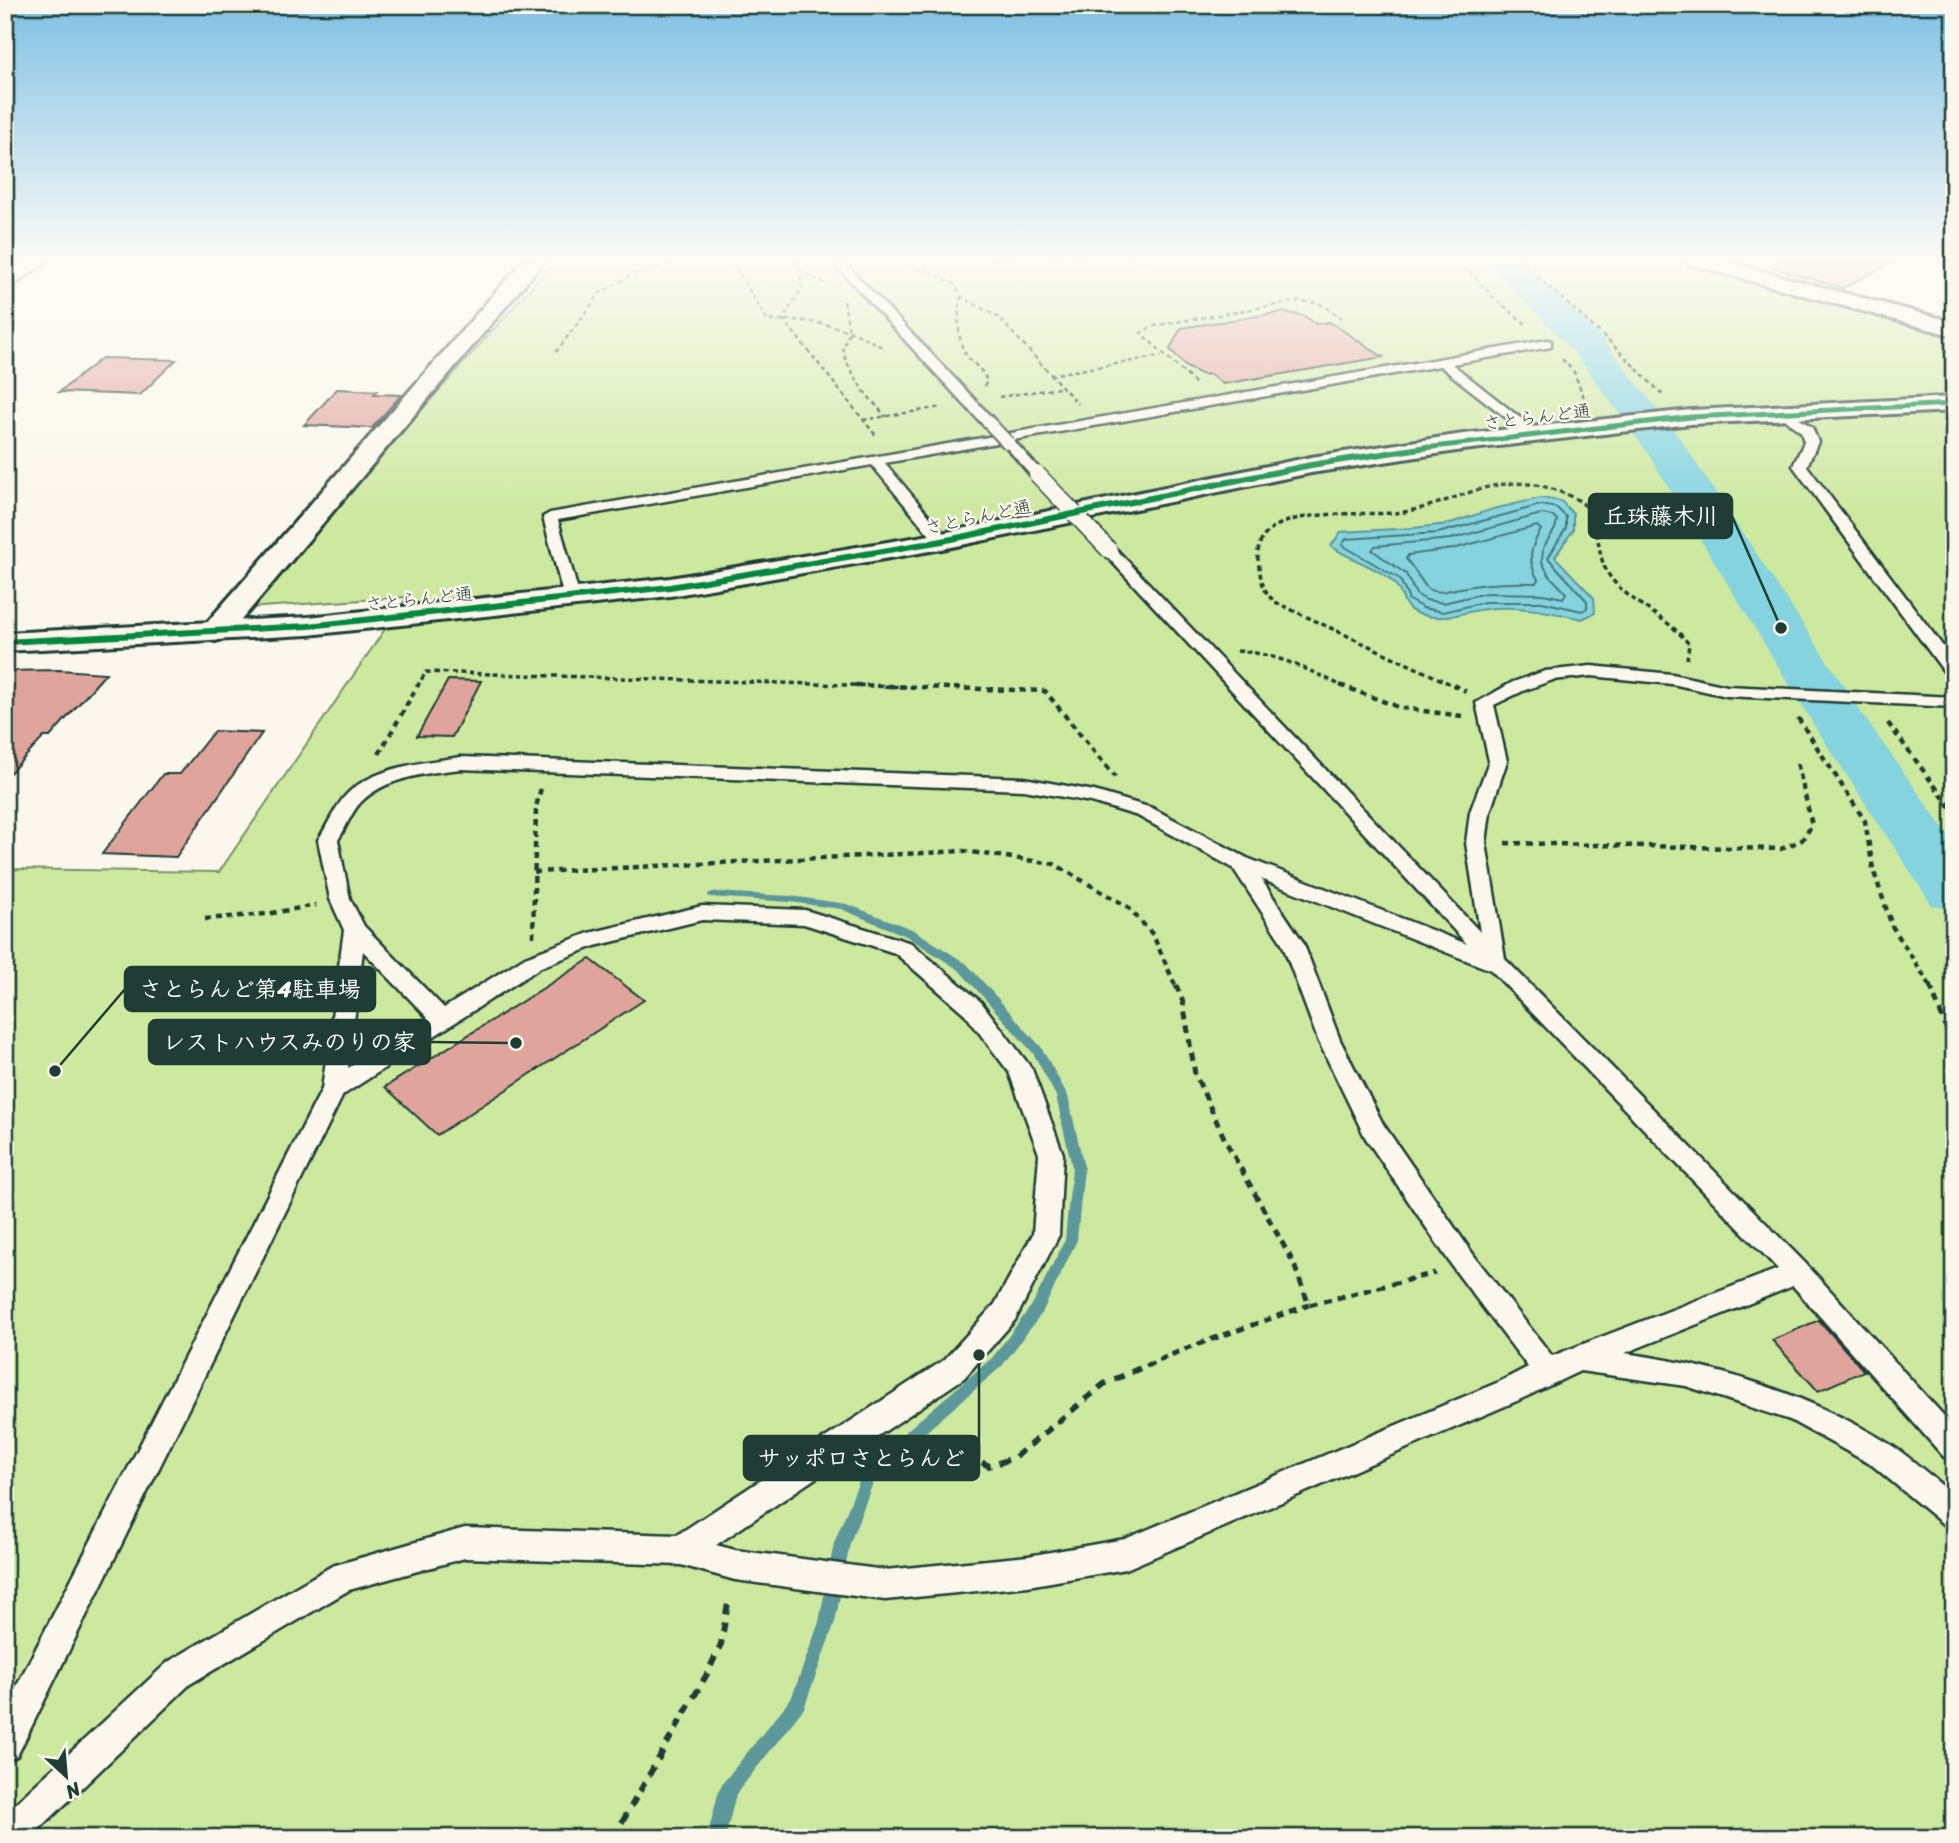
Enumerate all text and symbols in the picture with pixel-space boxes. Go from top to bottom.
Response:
street label: さとらんど通 [1481,395,1593,439]
street label: さとらんど通 [922,490,1034,544]
callout: 丘珠藤木川 [1589,494,1732,538]
text: 丘珠藤木川 [1604,496,1719,537]
street label: さとらんど通 [364,577,474,621]
callout: さとらんど第4駐車場 [125,967,375,1011]
text: さとらんど第4駐車場 [139,969,361,1010]
callout: レストハウスみのりの家 [149,1020,430,1064]
text: レストハウスみのりの家 [162,1022,416,1063]
callout: サッポロさとらんど [744,1436,979,1480]
text: サッポロさとらんど [758,1438,965,1479]
north arrow [32,1742,102,1812]
text: N [59,1773,87,1809]

